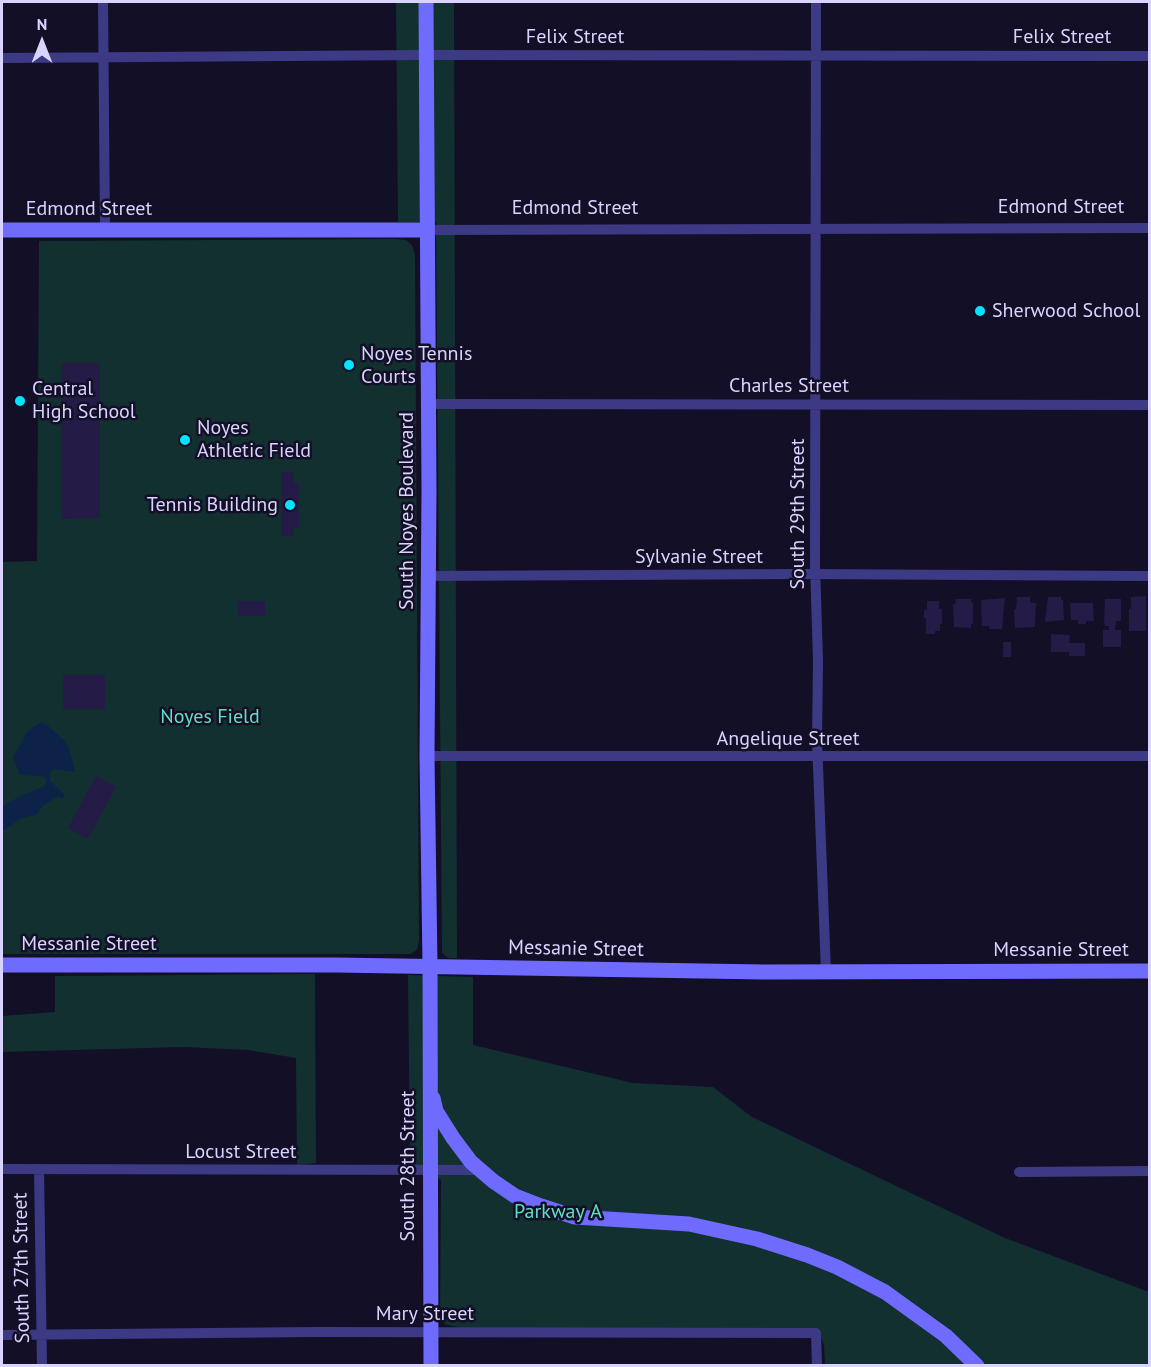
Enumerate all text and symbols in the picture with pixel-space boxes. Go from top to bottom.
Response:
north arrow [12,12,72,72]
text: N [37,14,47,34]
street label: Felix Street [526,25,624,49]
street label: Felix Street [1013,25,1111,49]
street label: Edmond Street [998,195,1124,219]
street label: Edmond Street [512,196,638,220]
street label: Edmond Street [26,197,152,221]
place label: Sherwood School [992,299,1140,323]
marker: Sherwood School [973,304,987,318]
place label: Noyes Tennis Courts [361,342,472,389]
marker: Noyes Tennis Courts [342,358,356,372]
street label: Charles Street [729,374,849,398]
place label: Central High School [32,377,136,424]
marker: Central High School [13,394,27,408]
street label: South Noyes Boulevard [395,412,419,610]
place label: Noyes Athletic Field [197,416,311,463]
marker: Noyes Athletic Field [178,433,192,447]
street label: South 29th Street [786,438,810,590]
place label: Tennis Building [147,493,278,517]
marker: Tennis Building [283,498,297,512]
street label: Sylvanie Street [635,545,763,569]
park label: Noyes Field [160,705,260,729]
street label: Angelique Street [717,727,859,751]
street label: Messanie Street [21,932,157,956]
street label: Messanie Street [508,936,644,962]
street label: Messanie Street [993,938,1129,962]
street label: South 28th Street [396,1090,420,1242]
street label: Locust Street [185,1140,297,1164]
street label: South 27th Street [9,1192,35,1344]
park label: Parkway A [514,1200,602,1224]
street label: Mary Street [376,1302,474,1326]

